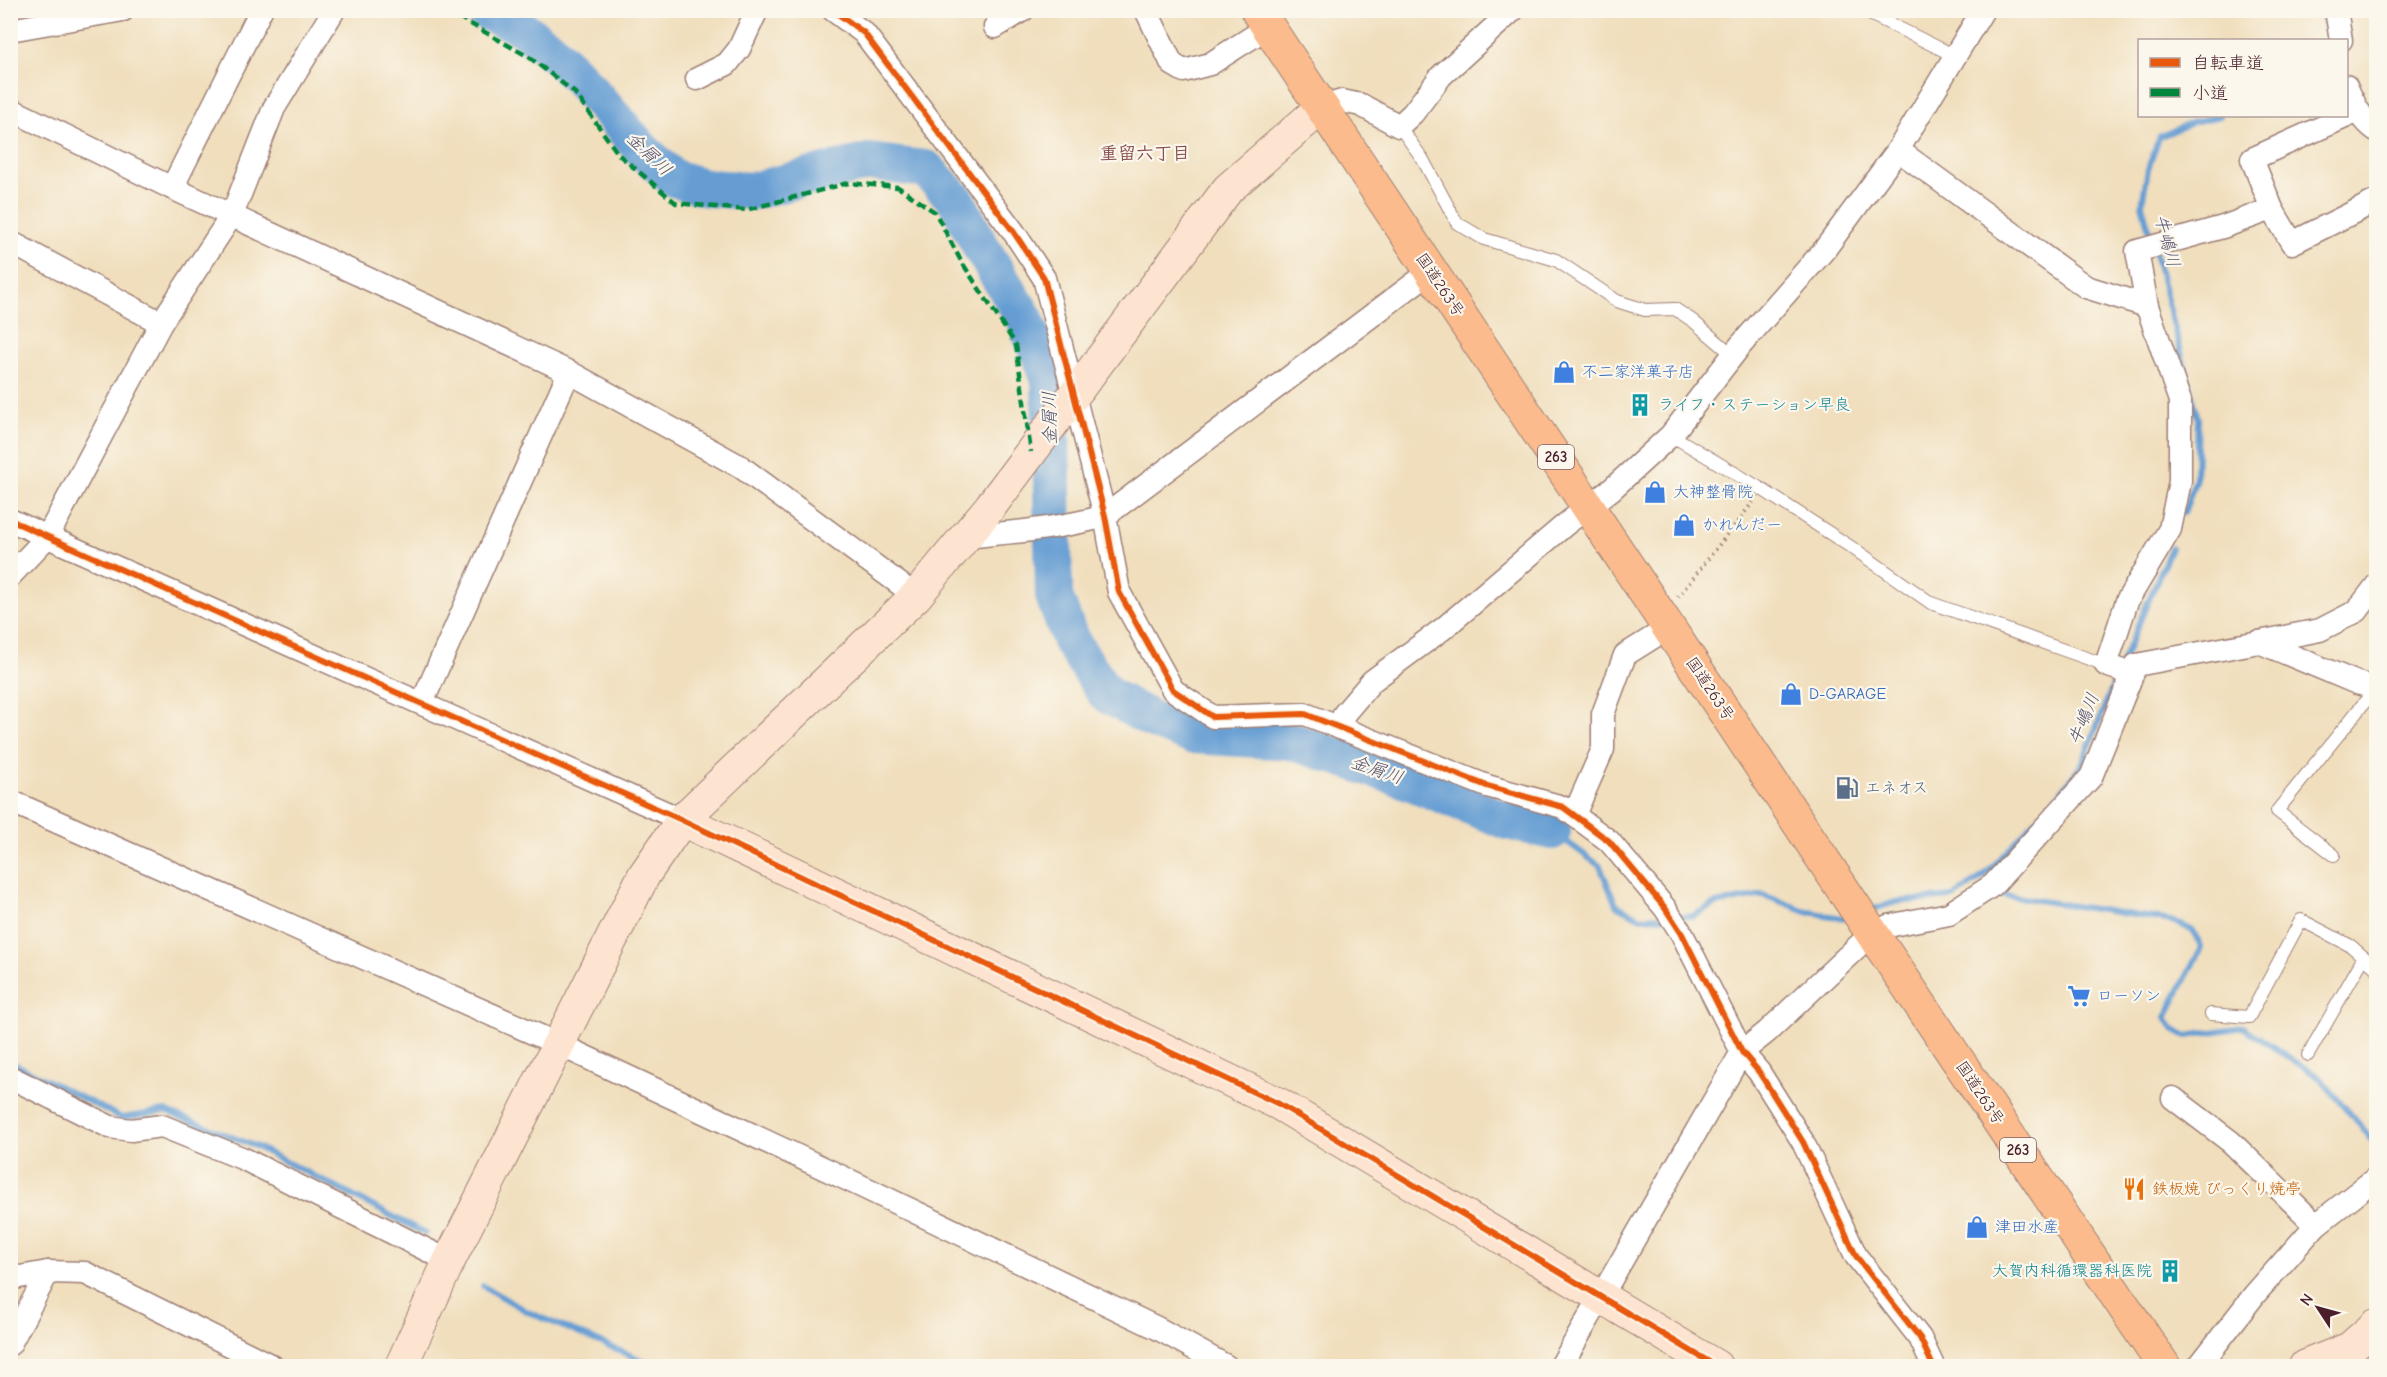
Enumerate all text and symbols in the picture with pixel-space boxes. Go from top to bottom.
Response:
legend [2138,39,2348,117]
text: 自転車道 [2192,53,2264,74]
text: 小道 [2192,83,2228,104]
water label: 金屑川 [622,128,676,180]
district label: 重留六丁目 [1100,143,1190,164]
water label: 牛嶋川 [2150,212,2184,270]
street label: 国道263号 [1412,250,1468,320]
shop icon: 不二家洋菓子店 [1551,359,1577,385]
place label: 不二家洋菓子店 [1582,363,1694,381]
water label: 金屑川 [1039,391,1061,445]
building icon: ライフ・ステーション早良 [1627,392,1653,418]
place label: ライフ・ステーション早良 [1658,396,1850,414]
road number: 263 [1538,445,1574,469]
shop icon: 大神整骨院 [1642,479,1668,505]
place label: 大神整骨院 [1673,483,1753,501]
shop icon: かれんだー [1671,512,1697,538]
place label: かれんだー [1702,516,1782,534]
street label: 国道263号 [1682,654,1738,724]
shop icon: D-GARAGE [1778,681,1804,707]
place label: D-GARAGE [1809,685,1886,703]
water label: 牛嶋川 [2064,690,2104,748]
water label: 金屑川 [1348,751,1406,789]
fuel station icon: エネオス [1834,775,1860,801]
place label: エネオス [1865,779,1928,797]
supermarket icon: ローソン [2066,983,2092,1009]
place label: ローソン [2097,987,2161,1005]
street label: 国道263号 [1952,1058,2008,1128]
road number: 263 [2000,1138,2036,1162]
restaurant icon: 鉄板焼 びっくり焼亭 [2121,1176,2147,1202]
place label: 鉄板焼 びっくり焼亭 [2152,1180,2301,1198]
shop icon: 津田水産 [1964,1214,1990,1240]
place label: 津田水産 [1995,1218,2059,1236]
building icon: 大賀内科循環器科医院 [2157,1258,2183,1284]
place label: 大賀内科循環器科医院 [1992,1262,2152,1280]
north arrow [2288,1278,2348,1338]
text: N [2296,1290,2317,1309]

